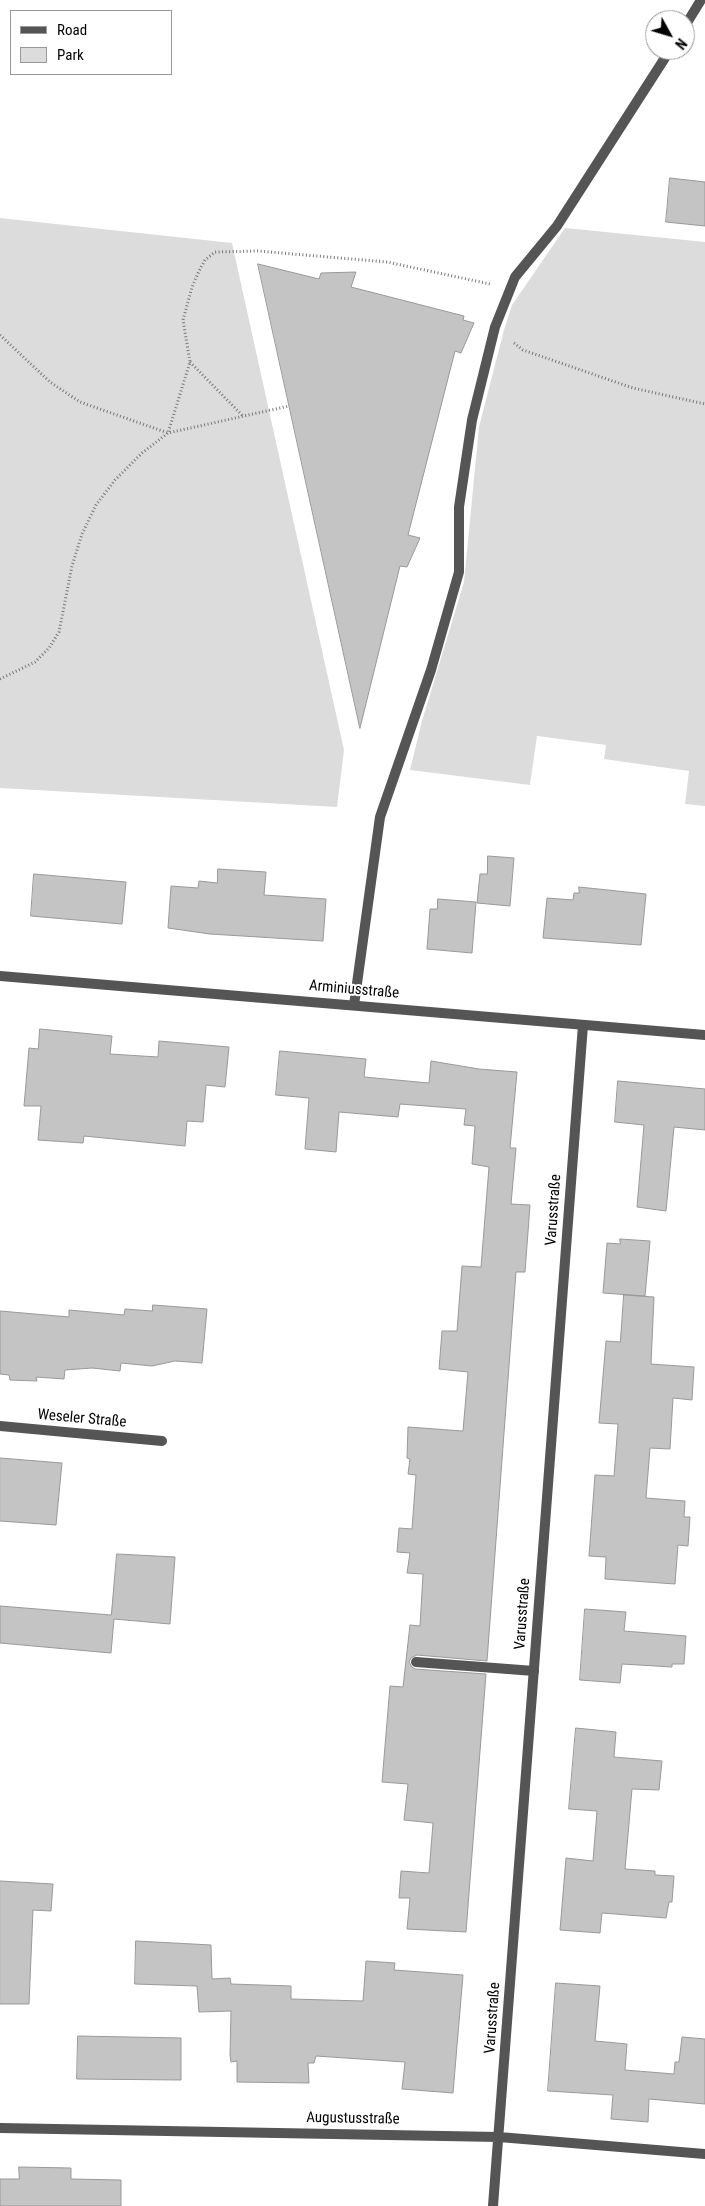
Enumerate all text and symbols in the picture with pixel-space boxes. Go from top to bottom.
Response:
legend [10,10,172,75]
north arrow [645,10,695,60]
text: Road [57,21,87,39]
text: N [672,35,690,52]
text: Park [57,46,84,64]
street label: Arminiusstraße [308,977,400,1003]
street label: Varusstraße [543,1174,565,1246]
street label: Weseler Straße [37,1406,127,1432]
street label: Varusstraße [512,1578,534,1650]
street label: Varusstraße [482,1982,504,2054]
street label: Augustusstraße [306,2109,400,2129]

